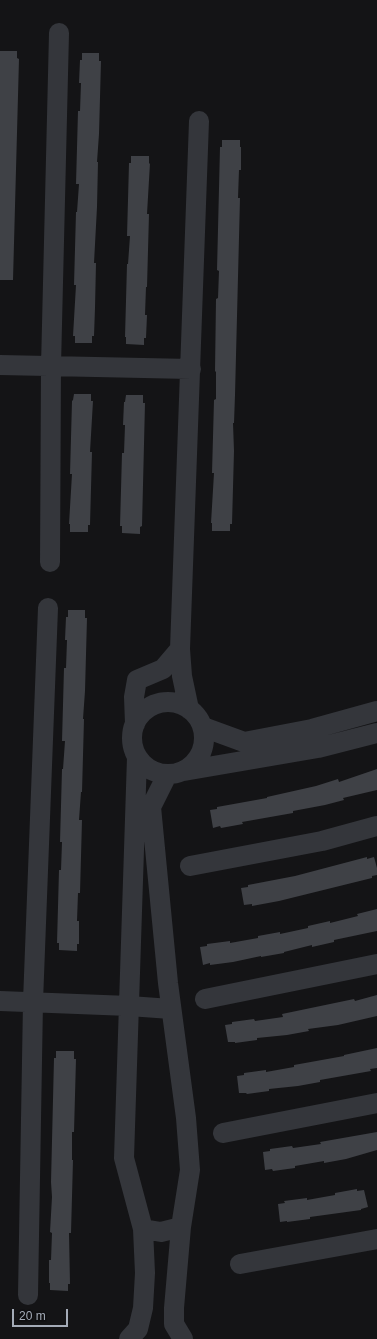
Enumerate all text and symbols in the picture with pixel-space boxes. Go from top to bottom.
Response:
scale bar [14,1301,70,1327]
text: 20 m [19,1309,46,1323]

